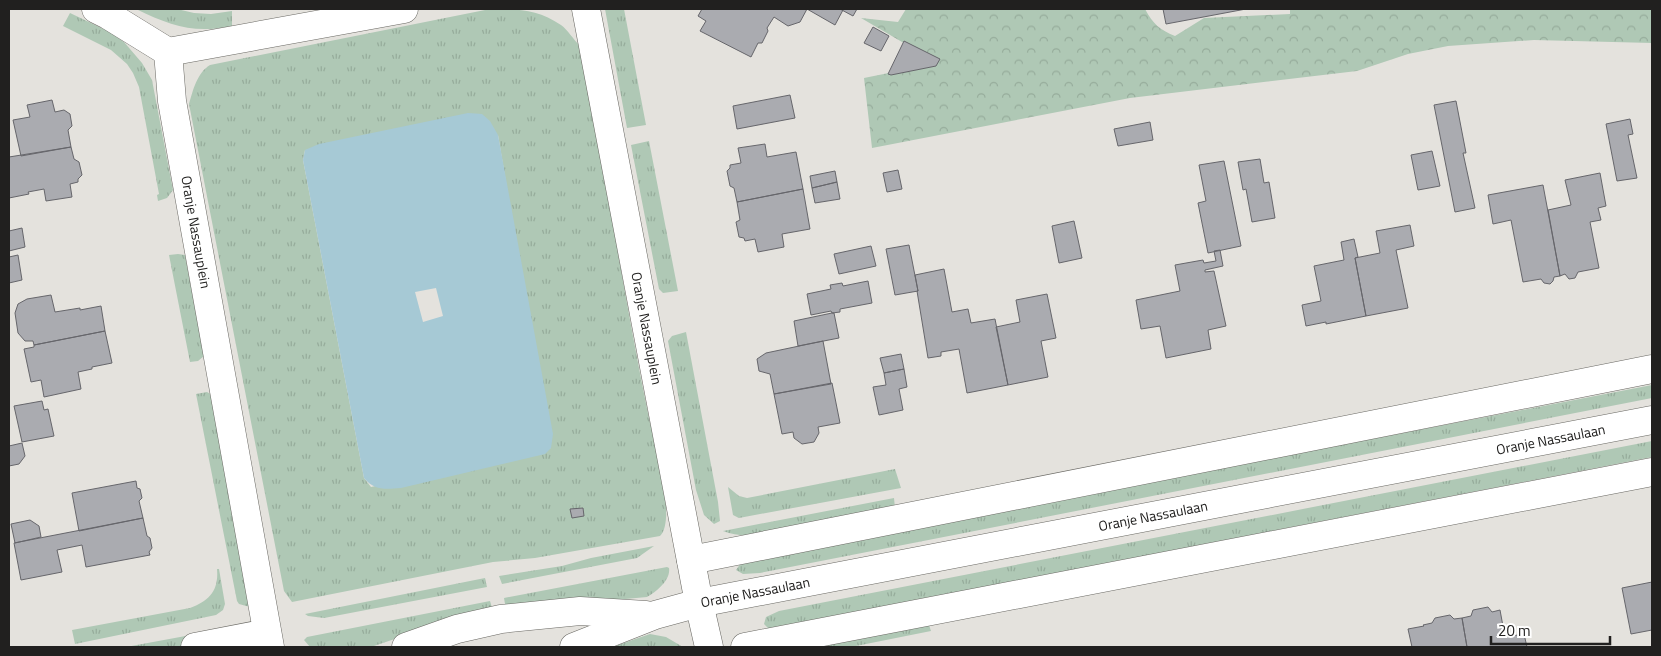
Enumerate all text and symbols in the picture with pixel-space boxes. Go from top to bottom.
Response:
street label: Oranje Nassauplein [176,174,217,290]
street label: Oranje Nassauplein [626,270,668,386]
street label: Oranje Nassaulaan [1494,418,1607,460]
street label: Oranje Nassaulaan [1097,495,1209,536]
street label: Oranje Nassaulaan [699,571,812,612]
scale bar [1491,614,1610,646]
text: 20 m [1498,619,1531,642]

